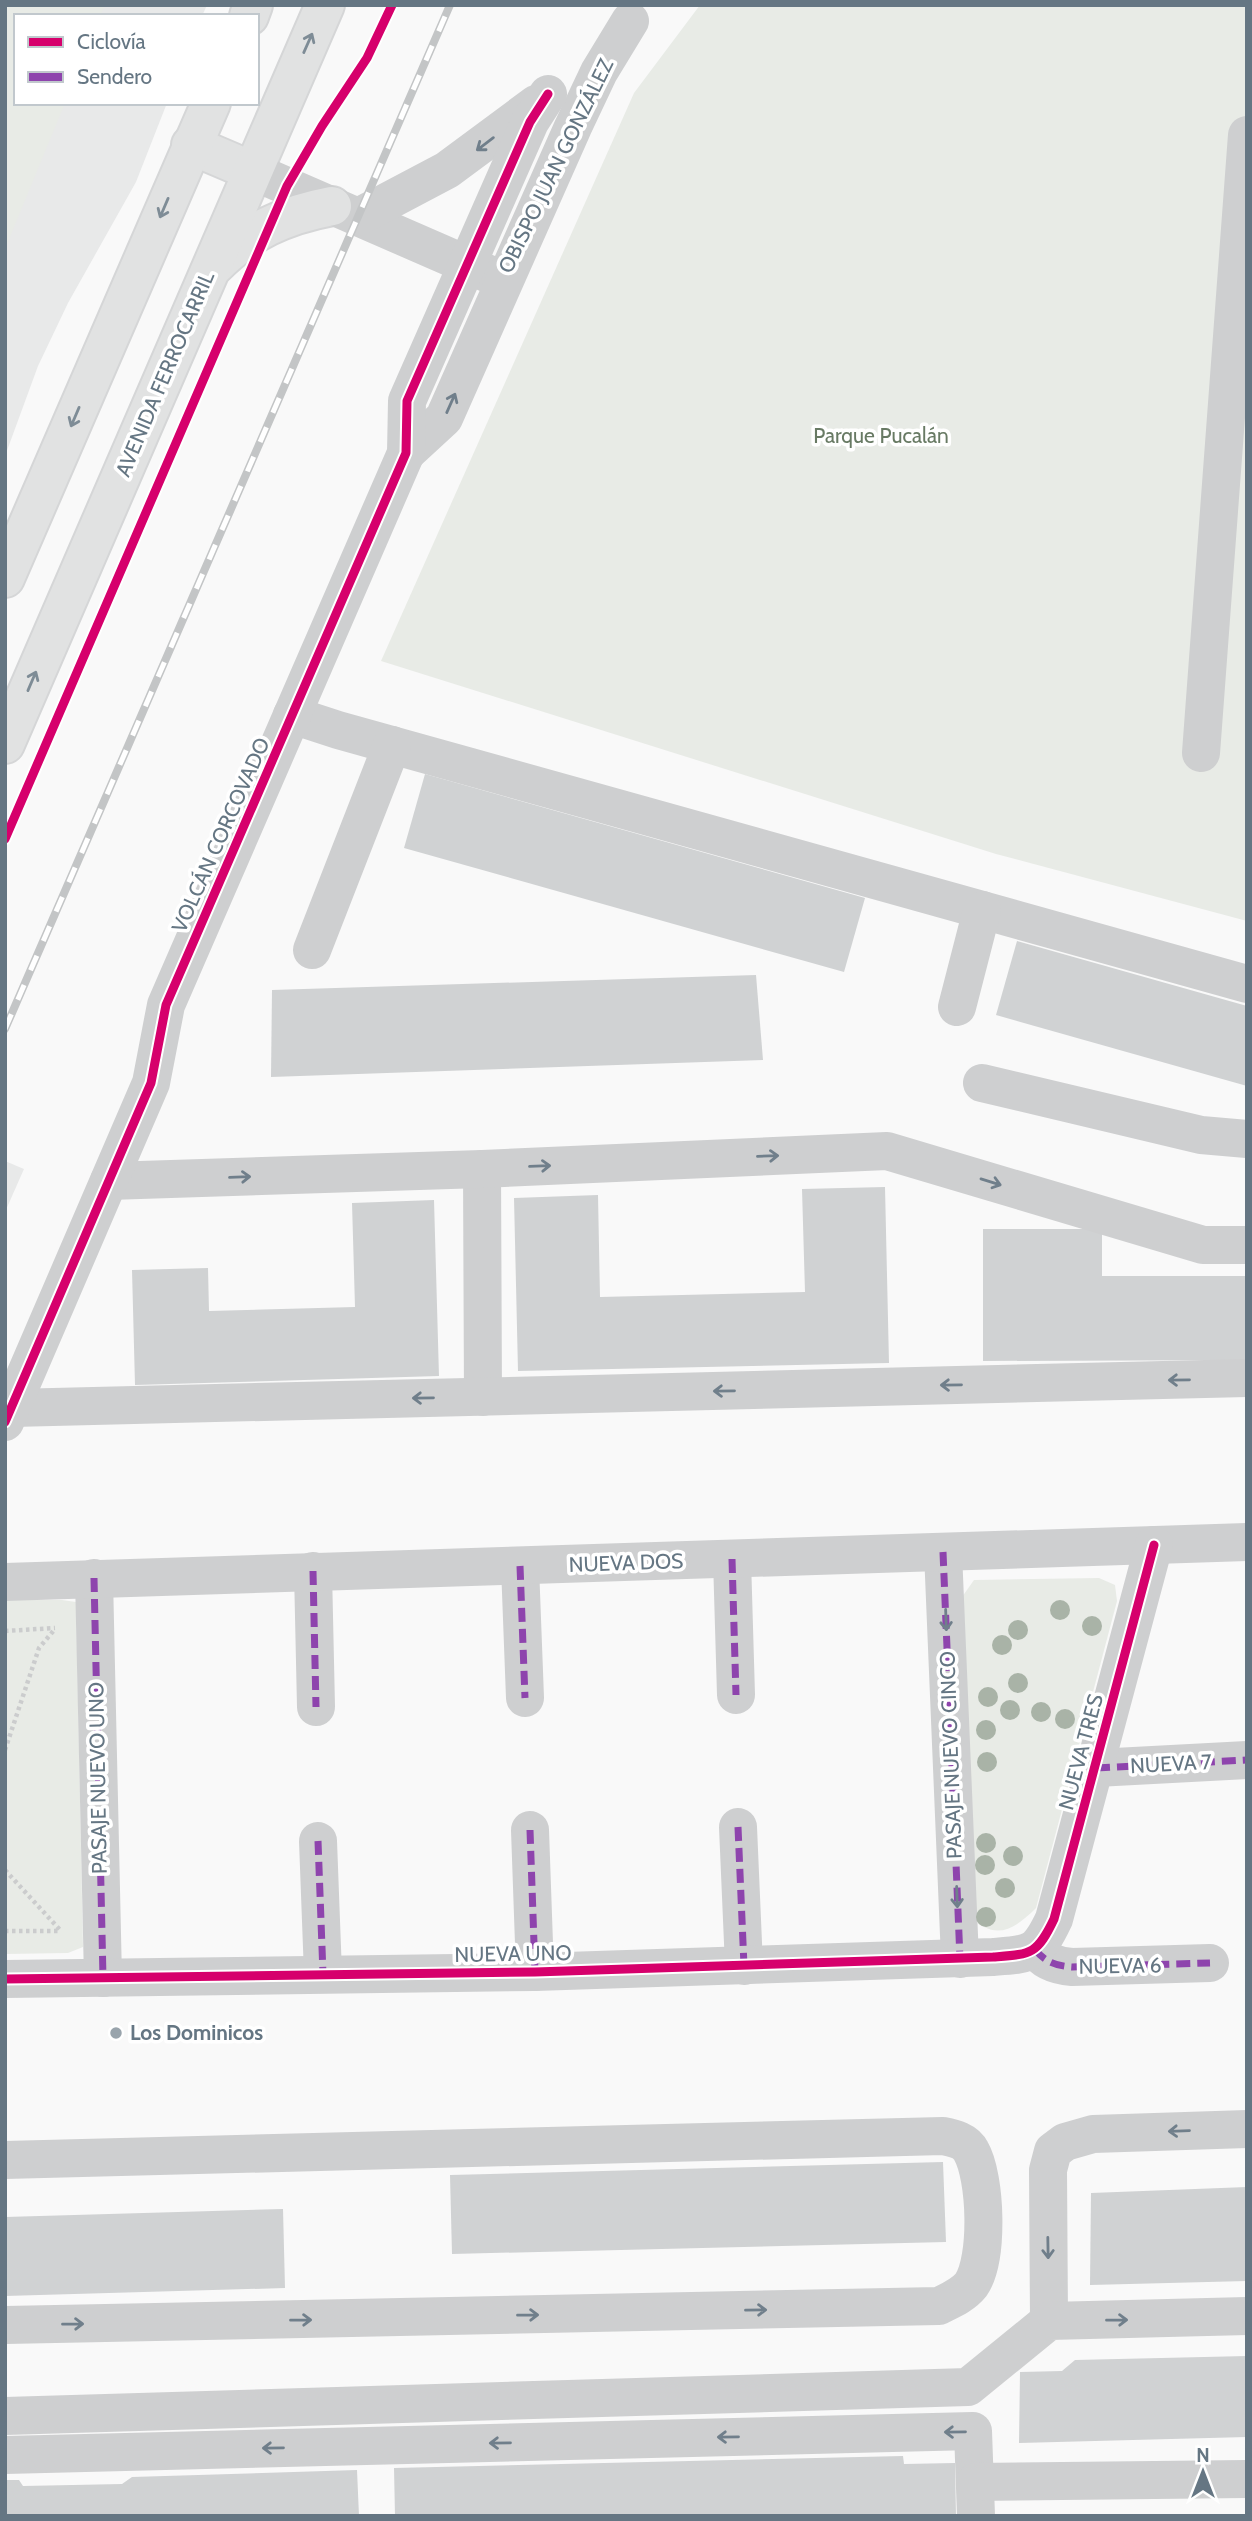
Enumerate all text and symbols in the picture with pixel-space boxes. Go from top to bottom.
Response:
legend [14,14,259,105]
text: Ciclovía [77,29,146,54]
one-way arrow [302,33,315,54]
street label: OBISPO JUAN GONZÁLEZ [493,54,619,277]
text: Sendero [77,64,152,89]
one-way arrow [476,136,495,151]
one-way arrow [157,197,170,218]
street label: AVENIDA FERROCARRIL [110,267,219,480]
one-way arrow [445,392,458,414]
one-way arrow [67,406,80,427]
park label: Parque Pucalán [813,423,949,448]
one-way arrow [26,671,39,692]
street label: VOLCÁN CORCOVADO [166,734,275,936]
one-way arrow [756,1150,779,1163]
one-way arrow [529,1160,552,1173]
one-way arrow [228,1170,251,1183]
one-way arrow [979,1176,1001,1189]
one-way arrow [1167,1373,1190,1386]
one-way arrow [940,1378,963,1392]
one-way arrow [712,1384,735,1397]
one-way arrow [412,1391,435,1405]
street label: NUEVA DOS [568,1548,684,1577]
one-way arrow [939,1609,952,1632]
street label: PASAJE NUEVO CINCO [934,1651,967,1859]
street label: PASAJE NUEVO UNO [83,1682,112,1874]
street label: NUEVA TRES [1053,1691,1108,1812]
street label: NUEVA 7 [1130,1749,1213,1778]
one-way arrow [950,1885,963,1908]
street label: NUEVA UNO [454,1940,572,1967]
street label: NUEVA 6 [1078,1952,1162,1979]
place label: Los Dominicos [130,2020,263,2045]
marker: Los Dominicos [108,2025,124,2041]
one-way arrow [1167,2124,1190,2138]
one-way arrow [1042,2236,1055,2259]
one-way arrow [744,2303,767,2317]
one-way arrow [517,2308,540,2322]
one-way arrow [289,2313,312,2327]
one-way arrow [1106,2313,1129,2326]
one-way arrow [62,2317,85,2331]
one-way arrow [944,2425,967,2438]
one-way arrow [717,2431,740,2444]
one-way arrow [489,2436,512,2450]
north arrow [1168,2437,1238,2507]
one-way arrow [262,2442,285,2455]
text: N [1196,2444,1210,2467]

